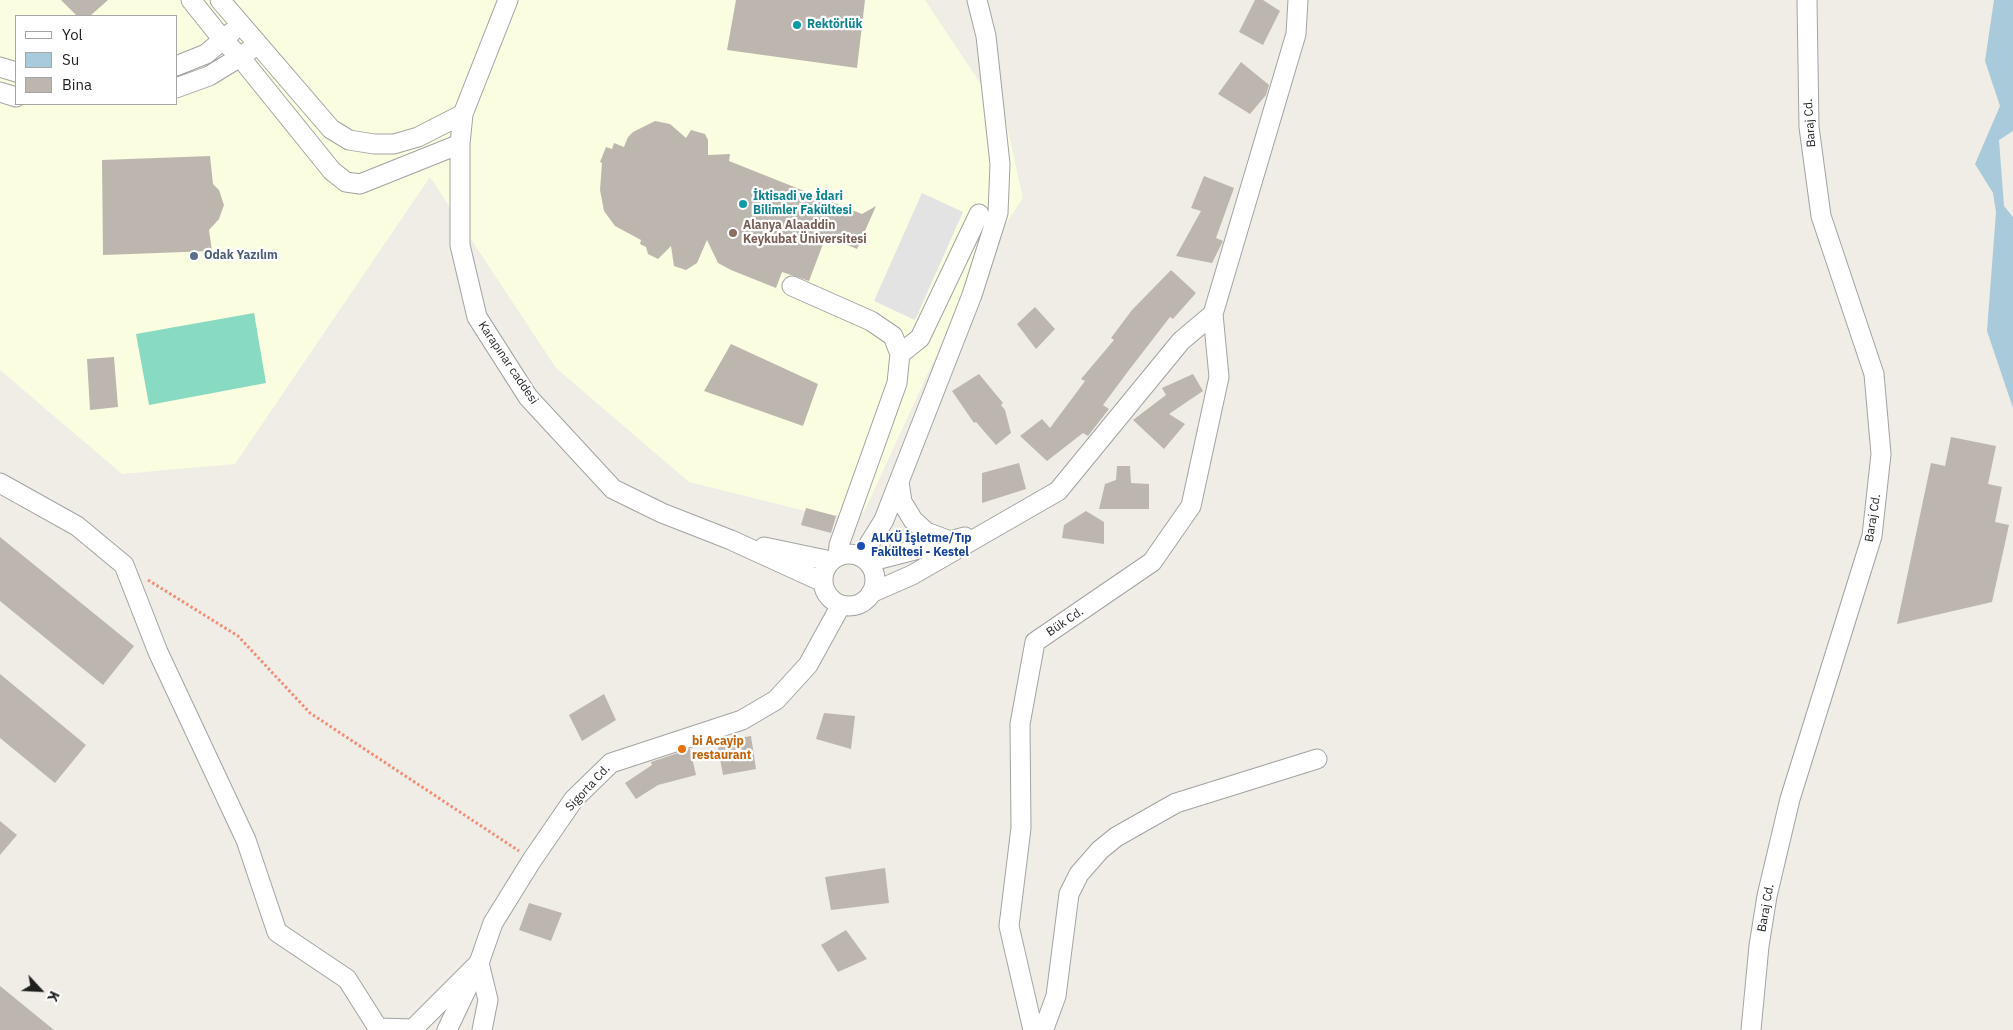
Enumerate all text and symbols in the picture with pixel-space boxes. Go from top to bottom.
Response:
legend [15,15,178,105]
place label: Rektörlük [807,18,862,32]
marker: Rektörlük [791,19,803,31]
text: Yol [62,25,83,44]
text: Su [62,50,79,69]
text: Bina [62,75,92,94]
street label: Baraj Cd. [1801,98,1819,148]
place label: İktisadi ve İdari Bilimler Fakültesi [753,190,852,218]
marker: İktisadi ve İdari Bilimler Fakültesi [737,198,749,210]
place label: Alanya Alaaddin Keykubat Üniversitesi [743,219,867,247]
marker: Alanya Alaaddin Keykubat Üniversitesi [727,227,739,239]
place label: Odak Yazılım [204,249,278,263]
marker: Odak Yazılım [188,250,200,262]
street label: Karapınar caddesi [475,319,541,407]
street label: Baraj Cd. [1862,493,1884,543]
place label: ALKÜ İşletme/Tıp Fakültesi - Kestel [871,532,972,560]
marker: ALKÜ İşletme/Tıp Fakültesi - Kestel [855,540,867,552]
street label: Bük Cd. [1044,604,1086,640]
place label: bi Acayip restaurant [692,735,751,763]
marker: bi Acayip restaurant [676,743,688,755]
street label: Sigorta Cd. [563,762,613,814]
street label: Baraj Cd. [1755,883,1777,933]
north arrow [15,965,65,1015]
text: K [43,988,64,1005]

